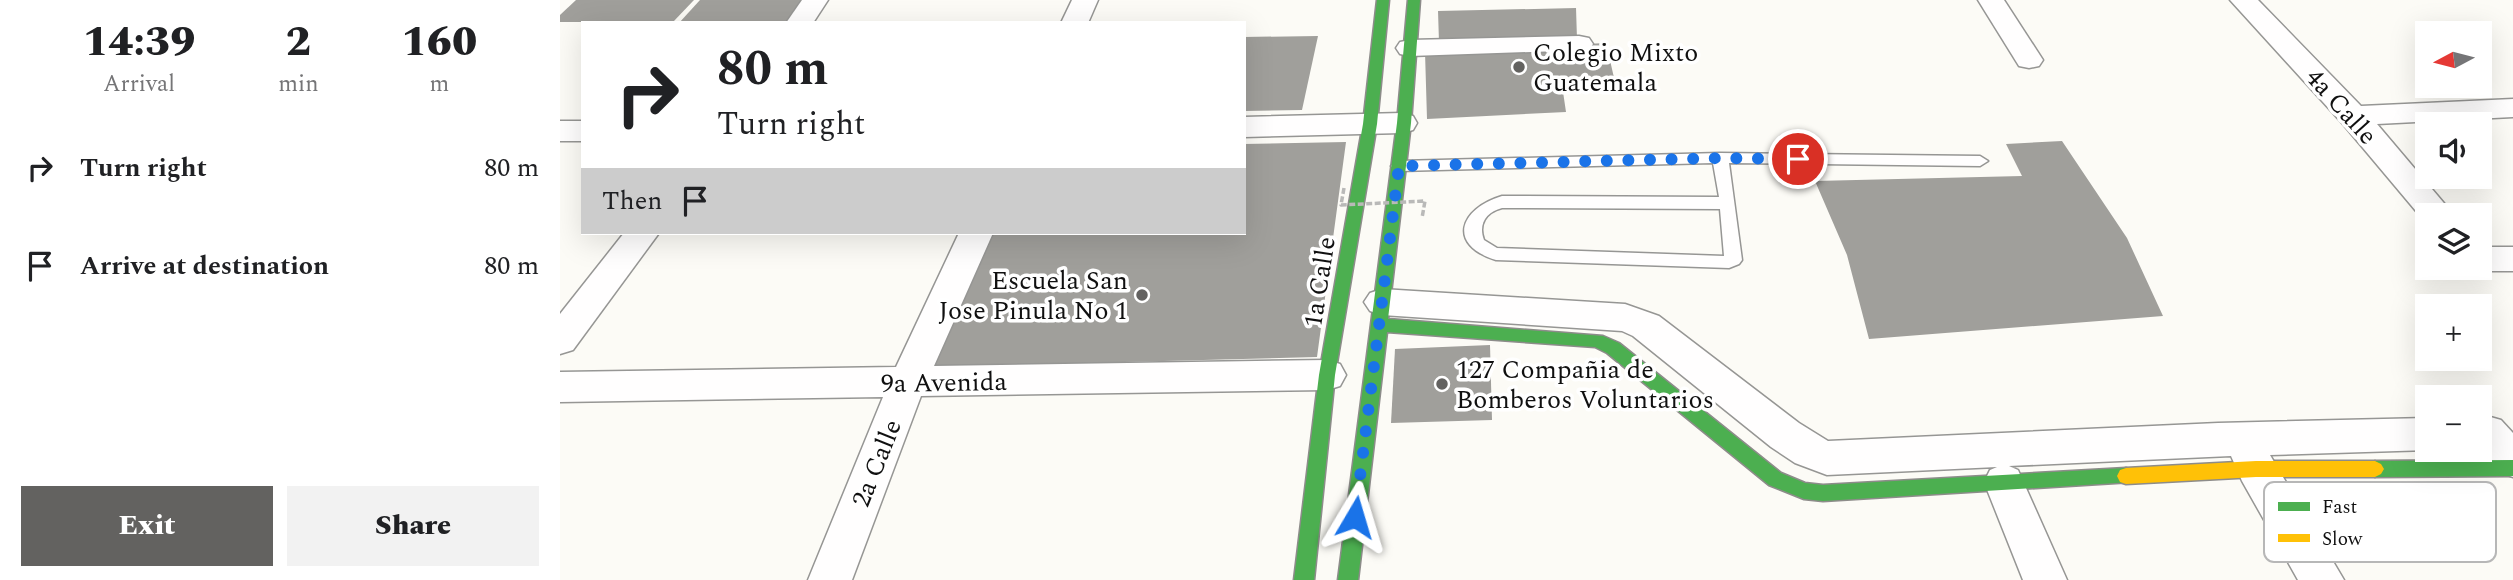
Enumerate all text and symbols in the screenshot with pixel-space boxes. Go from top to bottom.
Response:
text: 14:39 [83,11,195,74]
text: 2 [286,11,311,74]
text: 160 [401,11,477,74]
north arrow [2415,21,2492,98]
map controls [2415,21,2492,462]
text: 80 m [717,32,828,107]
place label: Colegio Mixto Guatemala [1533,33,1698,103]
icon: right [602,49,693,140]
marker: Colegio Mixto Guatemala [1511,59,1527,75]
street label: 4a Calle [2296,59,2387,154]
text: Arrival [103,67,175,102]
text: min [278,67,319,102]
text: m [429,67,449,102]
text: Turn right [717,100,865,149]
button: sound [2415,112,2492,189]
pin [1768,129,1828,189]
icon: arrive [1779,140,1817,178]
text: Turn right [80,148,207,188]
text: 80 m [484,148,539,188]
icon: right [21,149,59,187]
text: Then [602,181,662,221]
icon: arrive [676,182,714,220]
button: layers [2415,203,2492,280]
street label: 1a Calle [1293,234,1347,330]
text: Arrive at destination [80,246,329,286]
text: 80 m [484,246,539,286]
icon: arrive [21,247,59,285]
place label: Escuela San Jose Pinula No 1 [938,261,1128,331]
marker: Escuela San Jose Pinula No 1 [1134,287,1150,303]
button: + [2415,294,2492,371]
place label: 127 Compañia de Bomberos Voluntarios [1456,350,1714,420]
street label: 9a Avenida [881,362,1008,404]
marker: 127 Compañia de Bomberos Voluntarios [1434,376,1450,392]
button: − [2415,385,2492,462]
street label: 2a Calle [841,413,913,513]
position arrow [1318,480,1392,554]
legend [2264,482,2496,562]
button: Exit [21,486,273,566]
button: Share [287,486,539,566]
text: Fast [2322,493,2358,522]
text: Slow [2322,525,2363,554]

